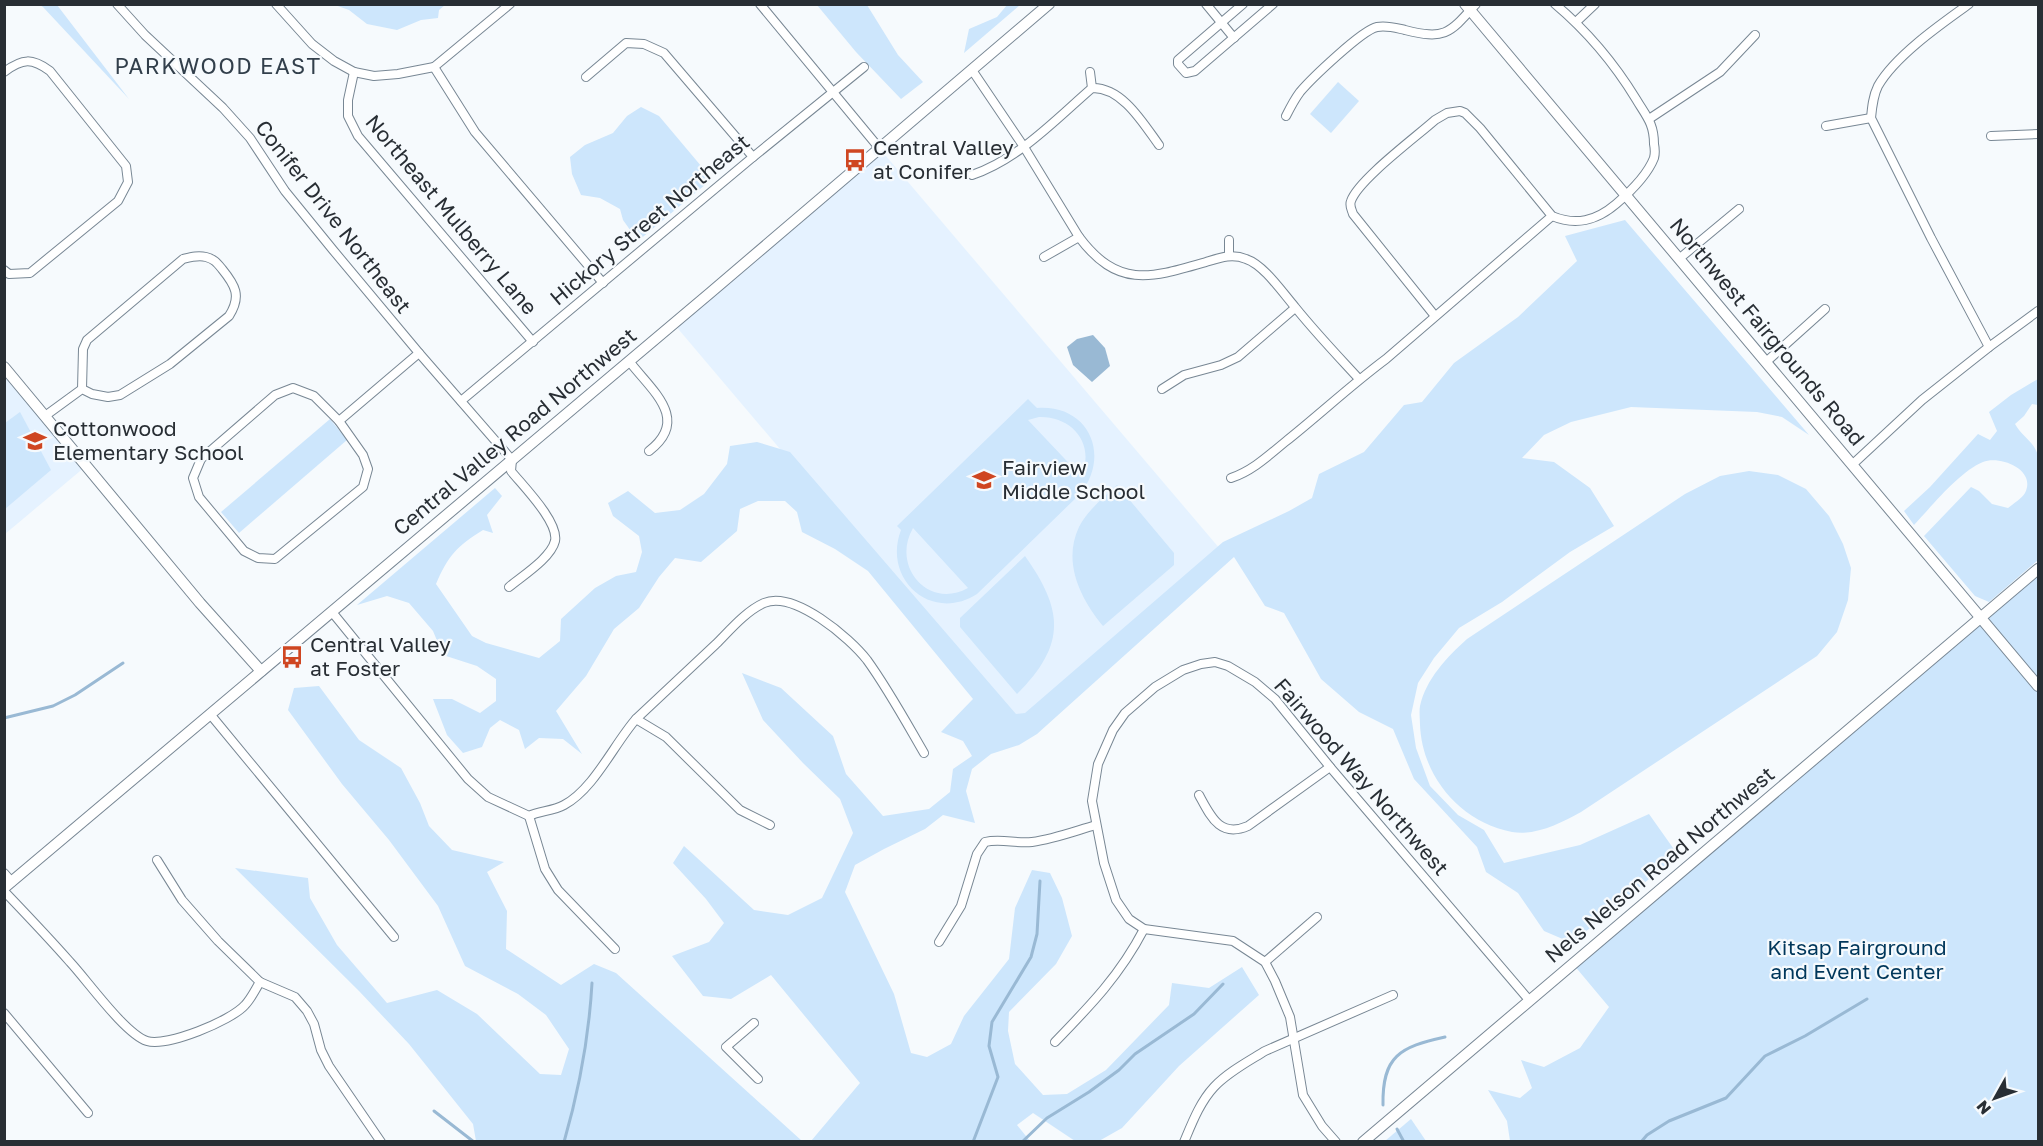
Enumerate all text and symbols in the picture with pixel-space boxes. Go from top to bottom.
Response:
district label: PARKWOOD EAST [114,52,322,79]
street label: Northeast Mulberry Lane [360,109,543,320]
street label: Conifer Drive Northeast [250,115,417,318]
street label: Hickory Street Northeast [544,128,754,310]
place label: Central Valley at Conifer [873,134,1014,184]
bus stop icon: Central Valley at Conifer [842,147,868,173]
street label: Northwest Fairgrounds Road [1665,212,1871,451]
street label: Central Valley Road Northwest [387,322,641,541]
place label: Cottonwood Elementary School [53,415,244,465]
school or university icon: Cottonwood Elementary School [22,428,48,454]
place label: Fairview Middle School [1002,454,1145,504]
school or university icon: Fairview Middle School [971,467,997,493]
place label: Central Valley at Foster [310,631,451,681]
bus stop icon: Central Valley at Foster [279,644,305,670]
street label: Fairwood Way Northwest [1269,672,1455,880]
street label: Nels Nelson Road Northwest [1539,761,1779,968]
park label: Kitsap Fairground and Event Center [1767,934,1947,984]
north arrow [1965,1068,2025,1128]
text: N [1972,1097,1995,1119]

